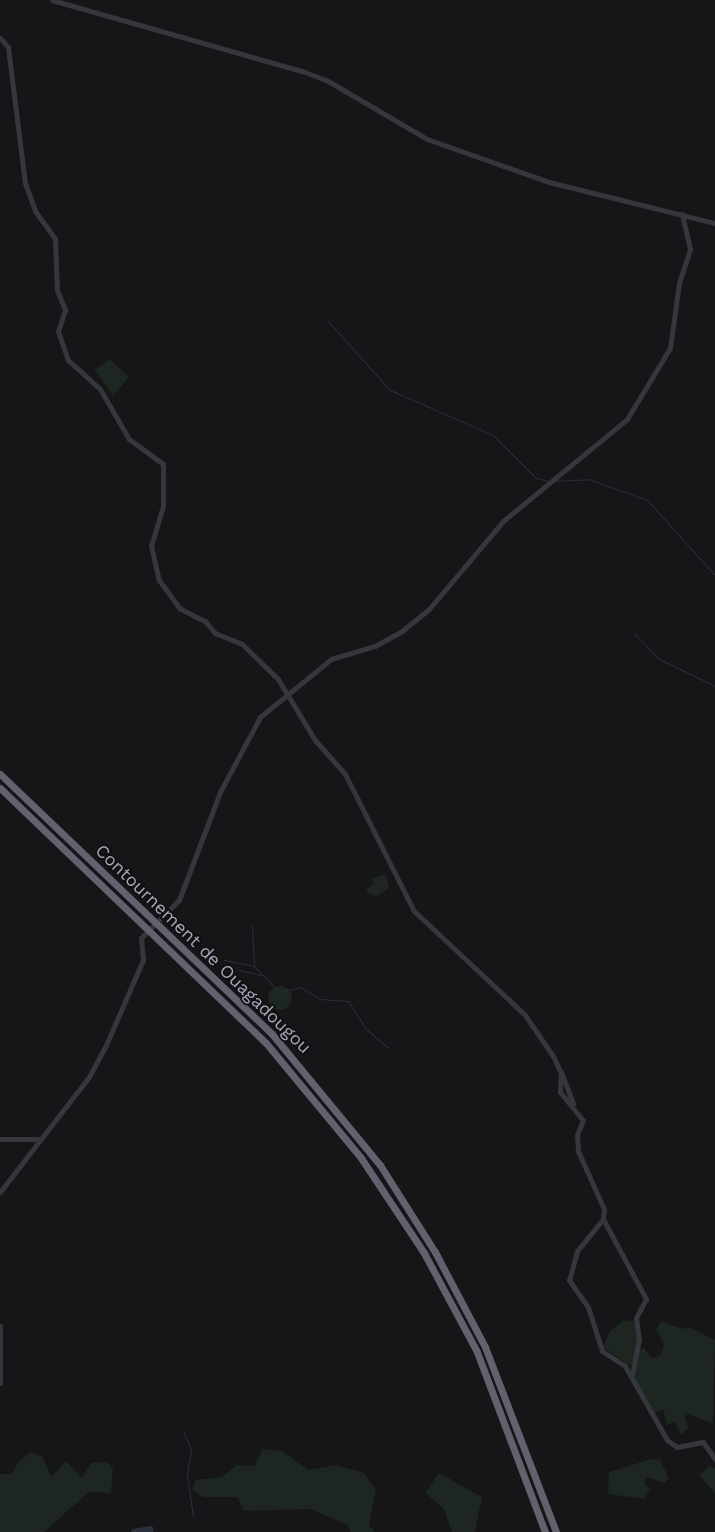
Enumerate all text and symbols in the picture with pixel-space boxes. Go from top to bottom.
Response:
street label: Contournement de Ouagadougou [91,840,315,1058]

